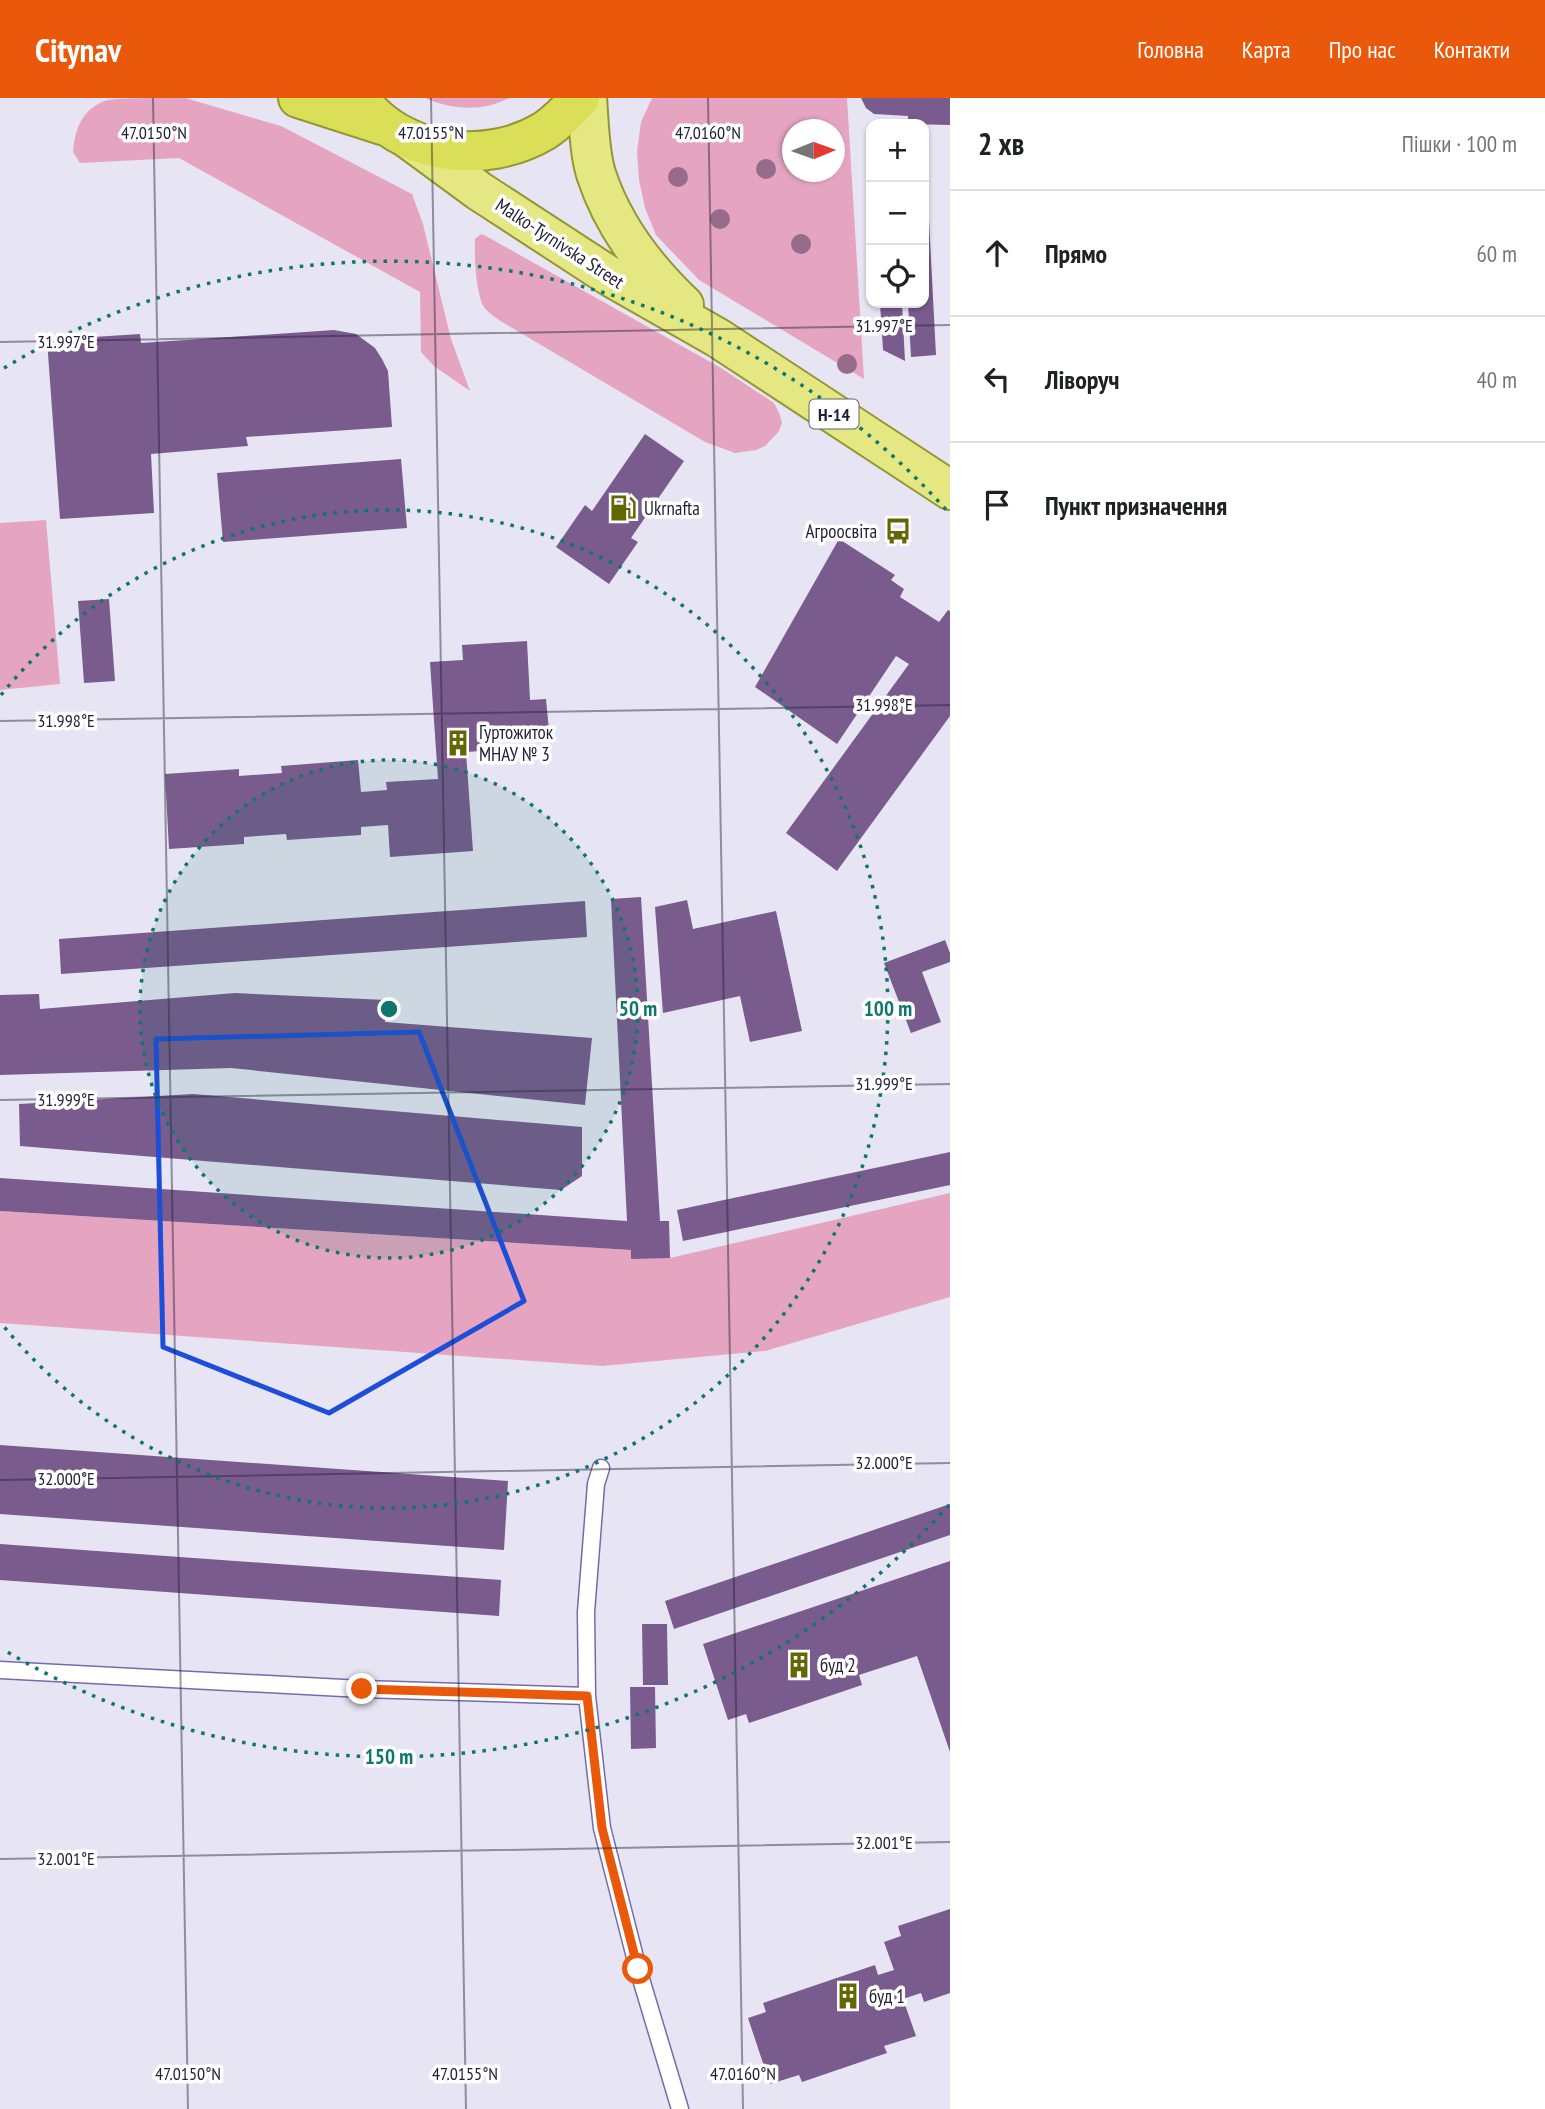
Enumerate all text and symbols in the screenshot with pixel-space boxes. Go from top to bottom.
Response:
text: Citynav [35,28,121,71]
text: Головна [1137,34,1204,65]
text: Карта [1242,34,1291,65]
text: Про нас [1329,34,1396,65]
text: Контакти [1434,34,1510,65]
north arrow [782,119,845,182]
map controls [866,119,929,308]
button: + [866,119,929,182]
text: 47.0150°N [121,121,187,144]
text: 47.0155°N [398,121,464,144]
text: 47.0160°N [675,121,741,144]
text: 2 хв [978,124,1024,163]
text: Пішки · 100 m [1402,129,1517,158]
button: − [866,182,929,245]
street label: Malko-Tyrnivska Street [491,193,629,294]
icon: ahead [978,234,1016,272]
text: Прямо [1045,237,1107,270]
text: 60 m [1476,239,1517,268]
button: locate [866,245,929,308]
text: 31.997°E [855,314,913,337]
text: 31.997°E [37,330,95,353]
icon: left [978,360,1016,398]
text: Ліворуч [1045,363,1119,396]
text: 40 m [1476,365,1517,394]
road number: Н-14 [810,400,858,428]
icon: arrive [978,486,1016,524]
text: Пункт призначення [1045,489,1227,522]
fuel station icon: Ukrnafta [608,493,638,523]
place label: Ukrnafta [644,496,700,520]
bus stop icon: Агроосвіта [883,516,913,546]
place label: Агроосвіта [805,519,877,543]
text: 31.998°E [855,693,913,716]
text: 31.998°E [37,709,95,732]
place label: Гуртожиток МНАУ № 3 [479,720,554,766]
building icon: Гуртожиток МНАУ № 3 [443,728,473,758]
text: 50 m [619,995,657,1022]
text: 100 m [864,995,912,1022]
centre of rings [377,997,401,1021]
text: 31.999°E [855,1072,913,1095]
text: 31.999°E [37,1088,95,1111]
text: 32.000°E [855,1451,913,1474]
text: 32.000°E [37,1467,95,1490]
building icon: буд 2 [784,1650,814,1680]
place label: буд 2 [820,1653,856,1677]
route end [346,1673,377,1704]
text: 150 m [365,1743,413,1770]
text: 32.001°E [855,1831,913,1854]
text: 32.001°E [37,1847,95,1870]
route start [622,1953,653,1984]
building icon: буд 1 [833,1981,863,2011]
place label: буд 1 [869,1984,905,2008]
text: 47.0150°N [155,2062,221,2085]
text: 47.0155°N [432,2062,498,2085]
text: 47.0160°N [710,2062,776,2085]

